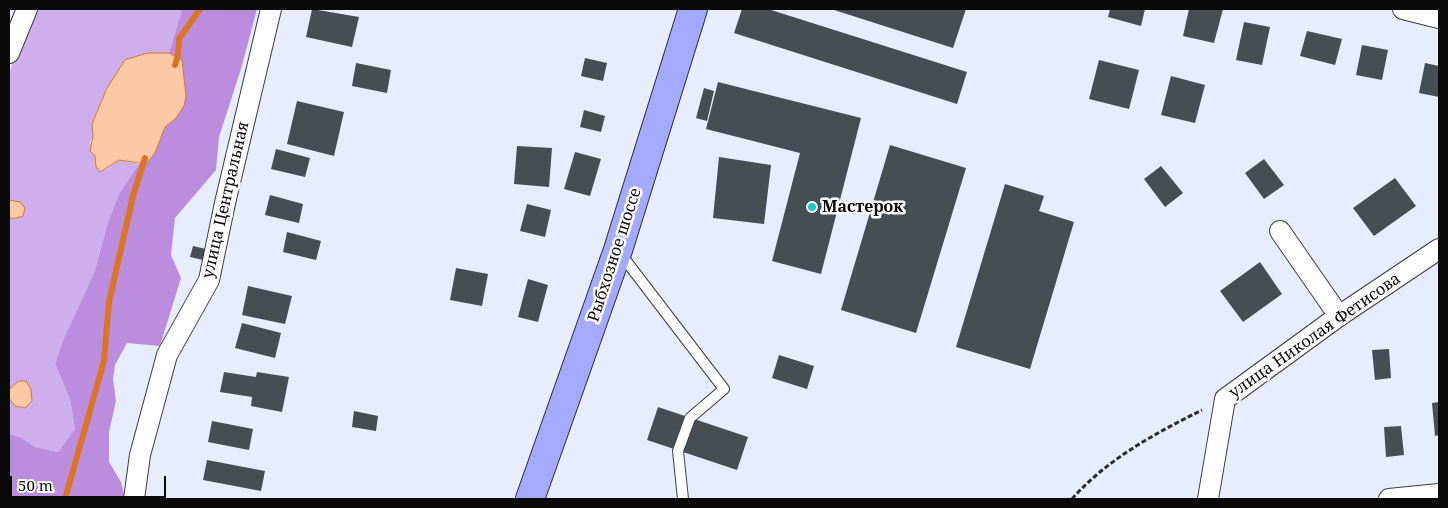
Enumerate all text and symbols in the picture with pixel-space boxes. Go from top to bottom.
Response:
street label: улица Центральная [199,120,253,280]
street label: Рыбхозное шоссе [584,186,646,324]
place label: Мастерок [822,197,903,217]
marker: Мастерок [806,201,818,213]
street label: улица Николая Фетисова [1226,269,1404,403]
scale bar [12,466,169,498]
text: 50 m [18,475,53,495]

